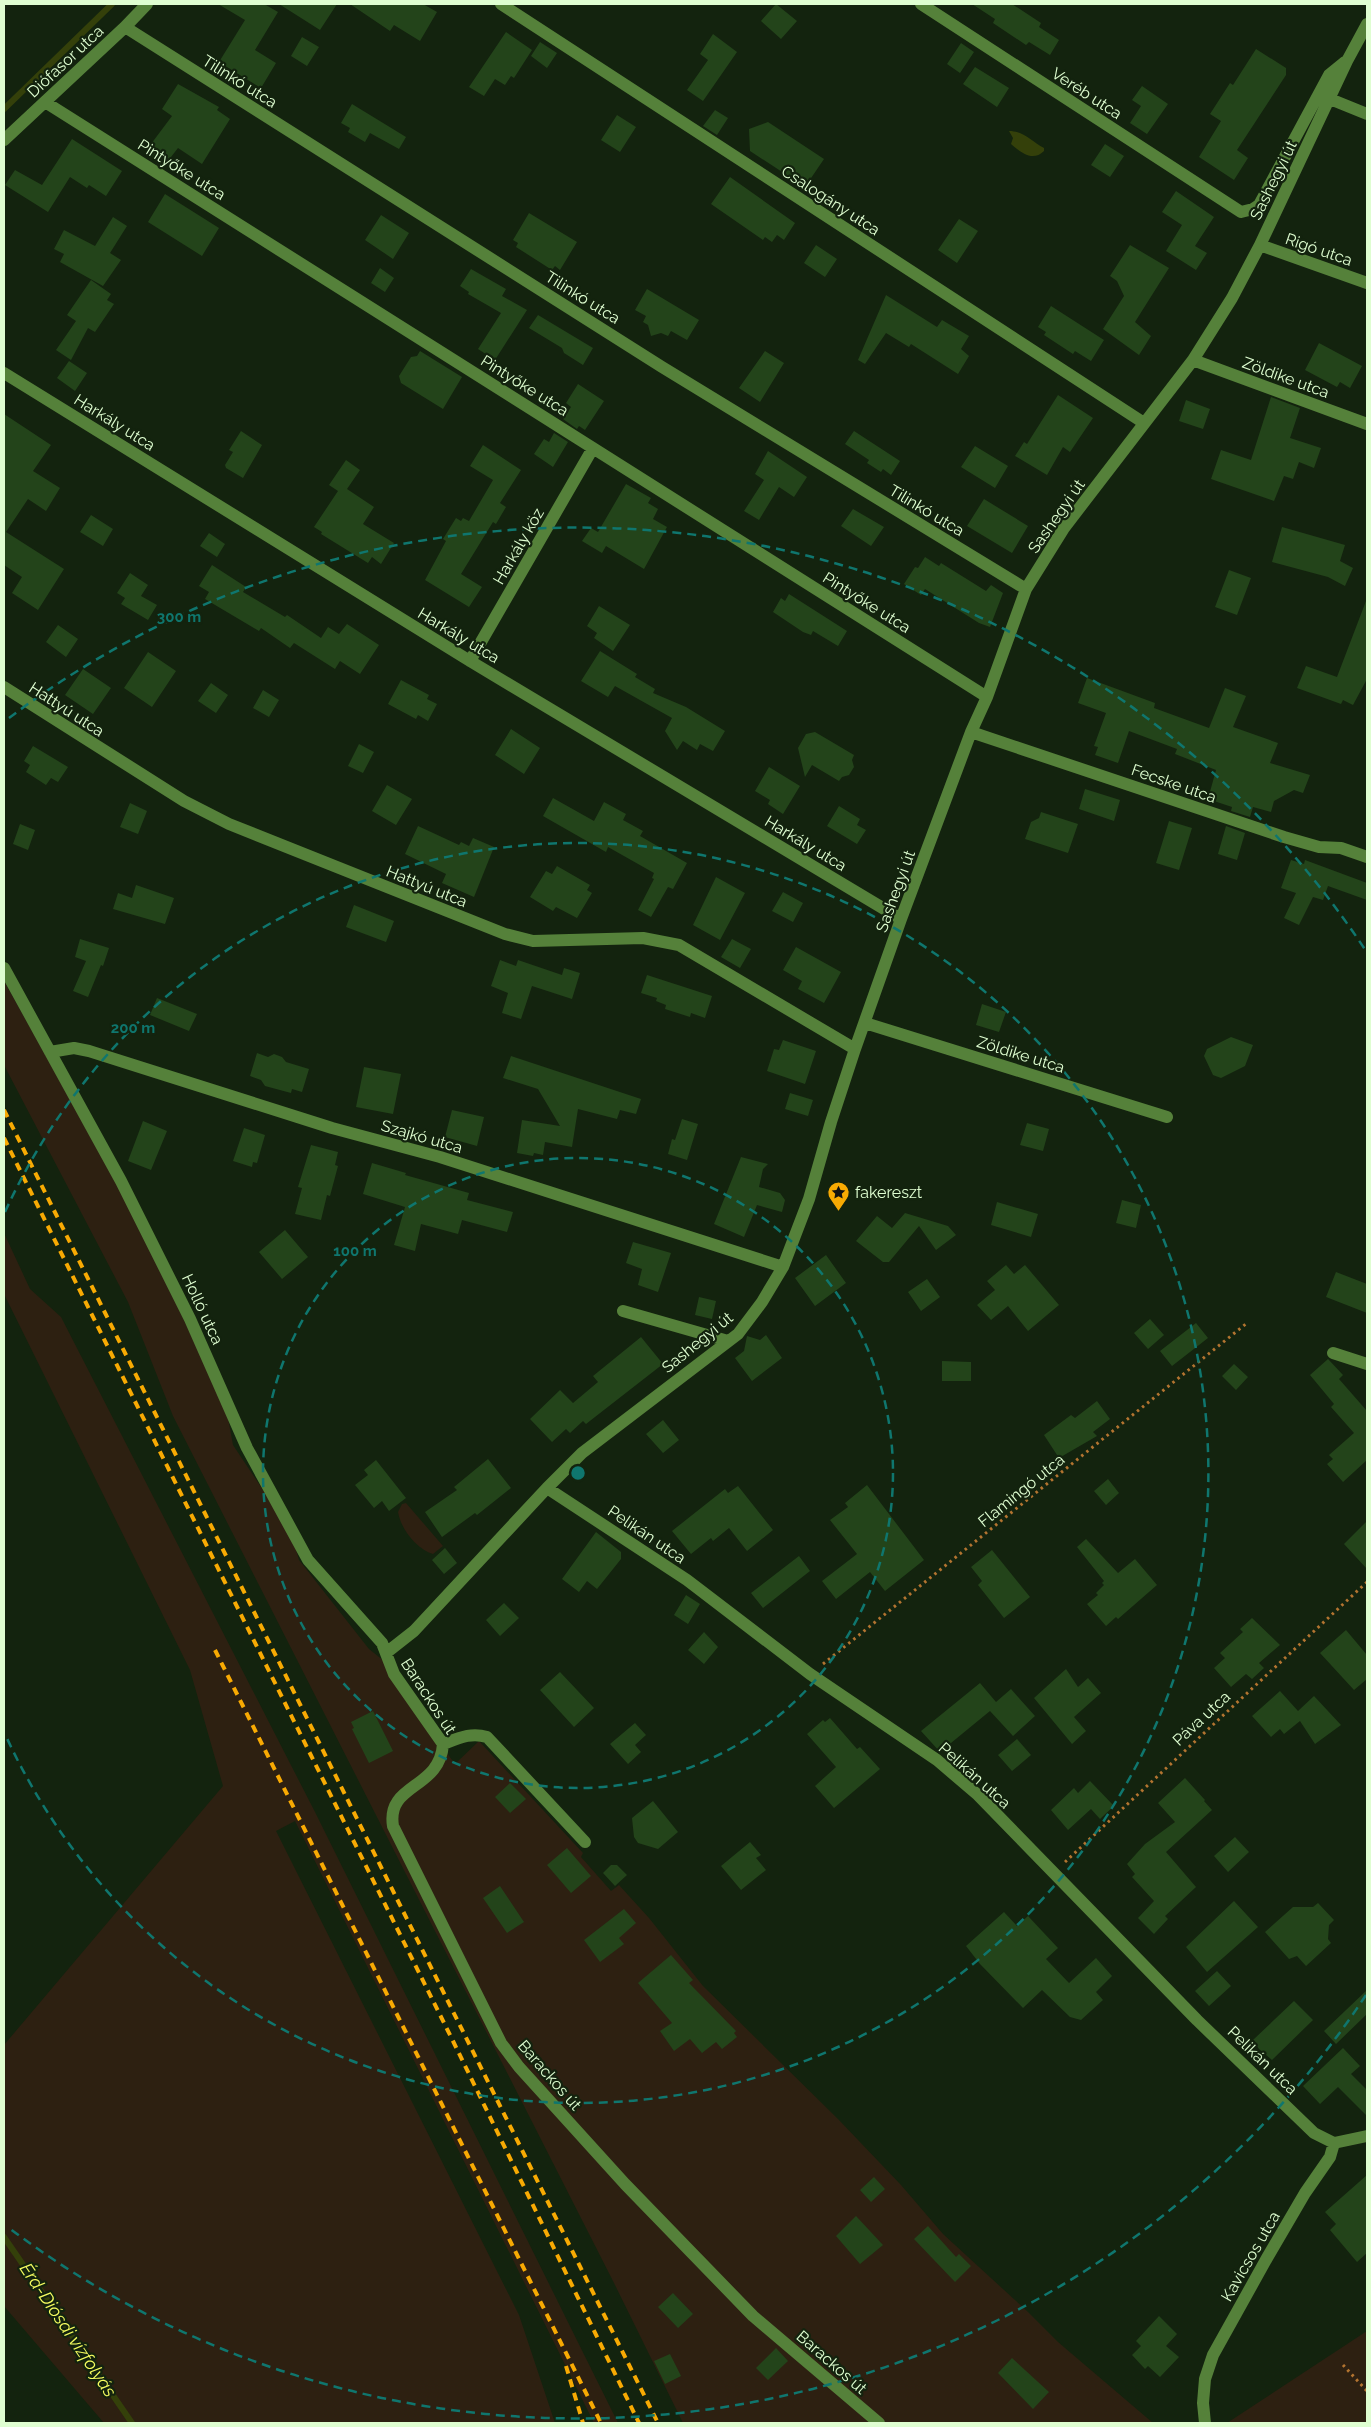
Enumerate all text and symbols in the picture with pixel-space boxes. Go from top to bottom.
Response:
street label: Diófasor utca [23,21,107,101]
street label: Tilinkó utca [199,51,281,112]
street label: Veréb utca [1048,64,1126,123]
street label: Pintyőke utca [134,135,229,204]
street label: Sashegyi út [1246,137,1301,223]
street label: Csalogány utca [778,162,884,239]
street label: Rigó utca [1283,229,1355,270]
street label: Tilinkó utca [542,267,624,328]
street label: Pintyőke utca [477,351,572,420]
street label: Zöldike utca [1240,353,1332,402]
street label: Harkály utca [71,390,159,455]
street label: Sashegyi út [1024,475,1089,557]
street label: Tilinkó utca [886,481,968,540]
street label: Harkály köz [489,505,548,588]
street label: Pintyőke utca [819,568,914,637]
street label: Harkály utca [414,604,503,667]
text: 300 m [157,608,201,626]
street label: Hattyú utca [26,678,108,741]
street label: Fecske utca [1129,760,1219,807]
street label: Harkály utca [761,812,850,875]
street label: Sashegyi út [872,847,919,935]
street label: Hattyú utca [384,862,470,911]
text: 200 m [111,1019,155,1037]
street label: Zöldike utca [975,1032,1067,1077]
street label: Szajkó utca [379,1116,465,1157]
place icon: fakereszt [827,1180,851,1211]
place label: fakereszt [855,1183,923,1202]
text: 100 m [333,1242,377,1260]
street label: Holló utca [178,1271,227,1348]
street label: Sashegyi út [658,1308,737,1377]
street label: Flamingó utca [974,1450,1068,1531]
centre of rings [569,1464,587,1482]
street label: Pelikán utca [604,1501,689,1567]
street label: Barackos út [397,1655,461,1738]
street label: Páva utca [1169,1687,1234,1750]
street label: Pelikán utca [935,1738,1014,1812]
street label: Pelikán utca [1224,2022,1302,2098]
street label: Barackos út [514,2036,586,2115]
street label: Kavicsos utca [1217,2208,1284,2305]
water label: Érd-Diósdi vízfolyás [16,2258,122,2401]
street label: Barackos út [793,2327,871,2398]

